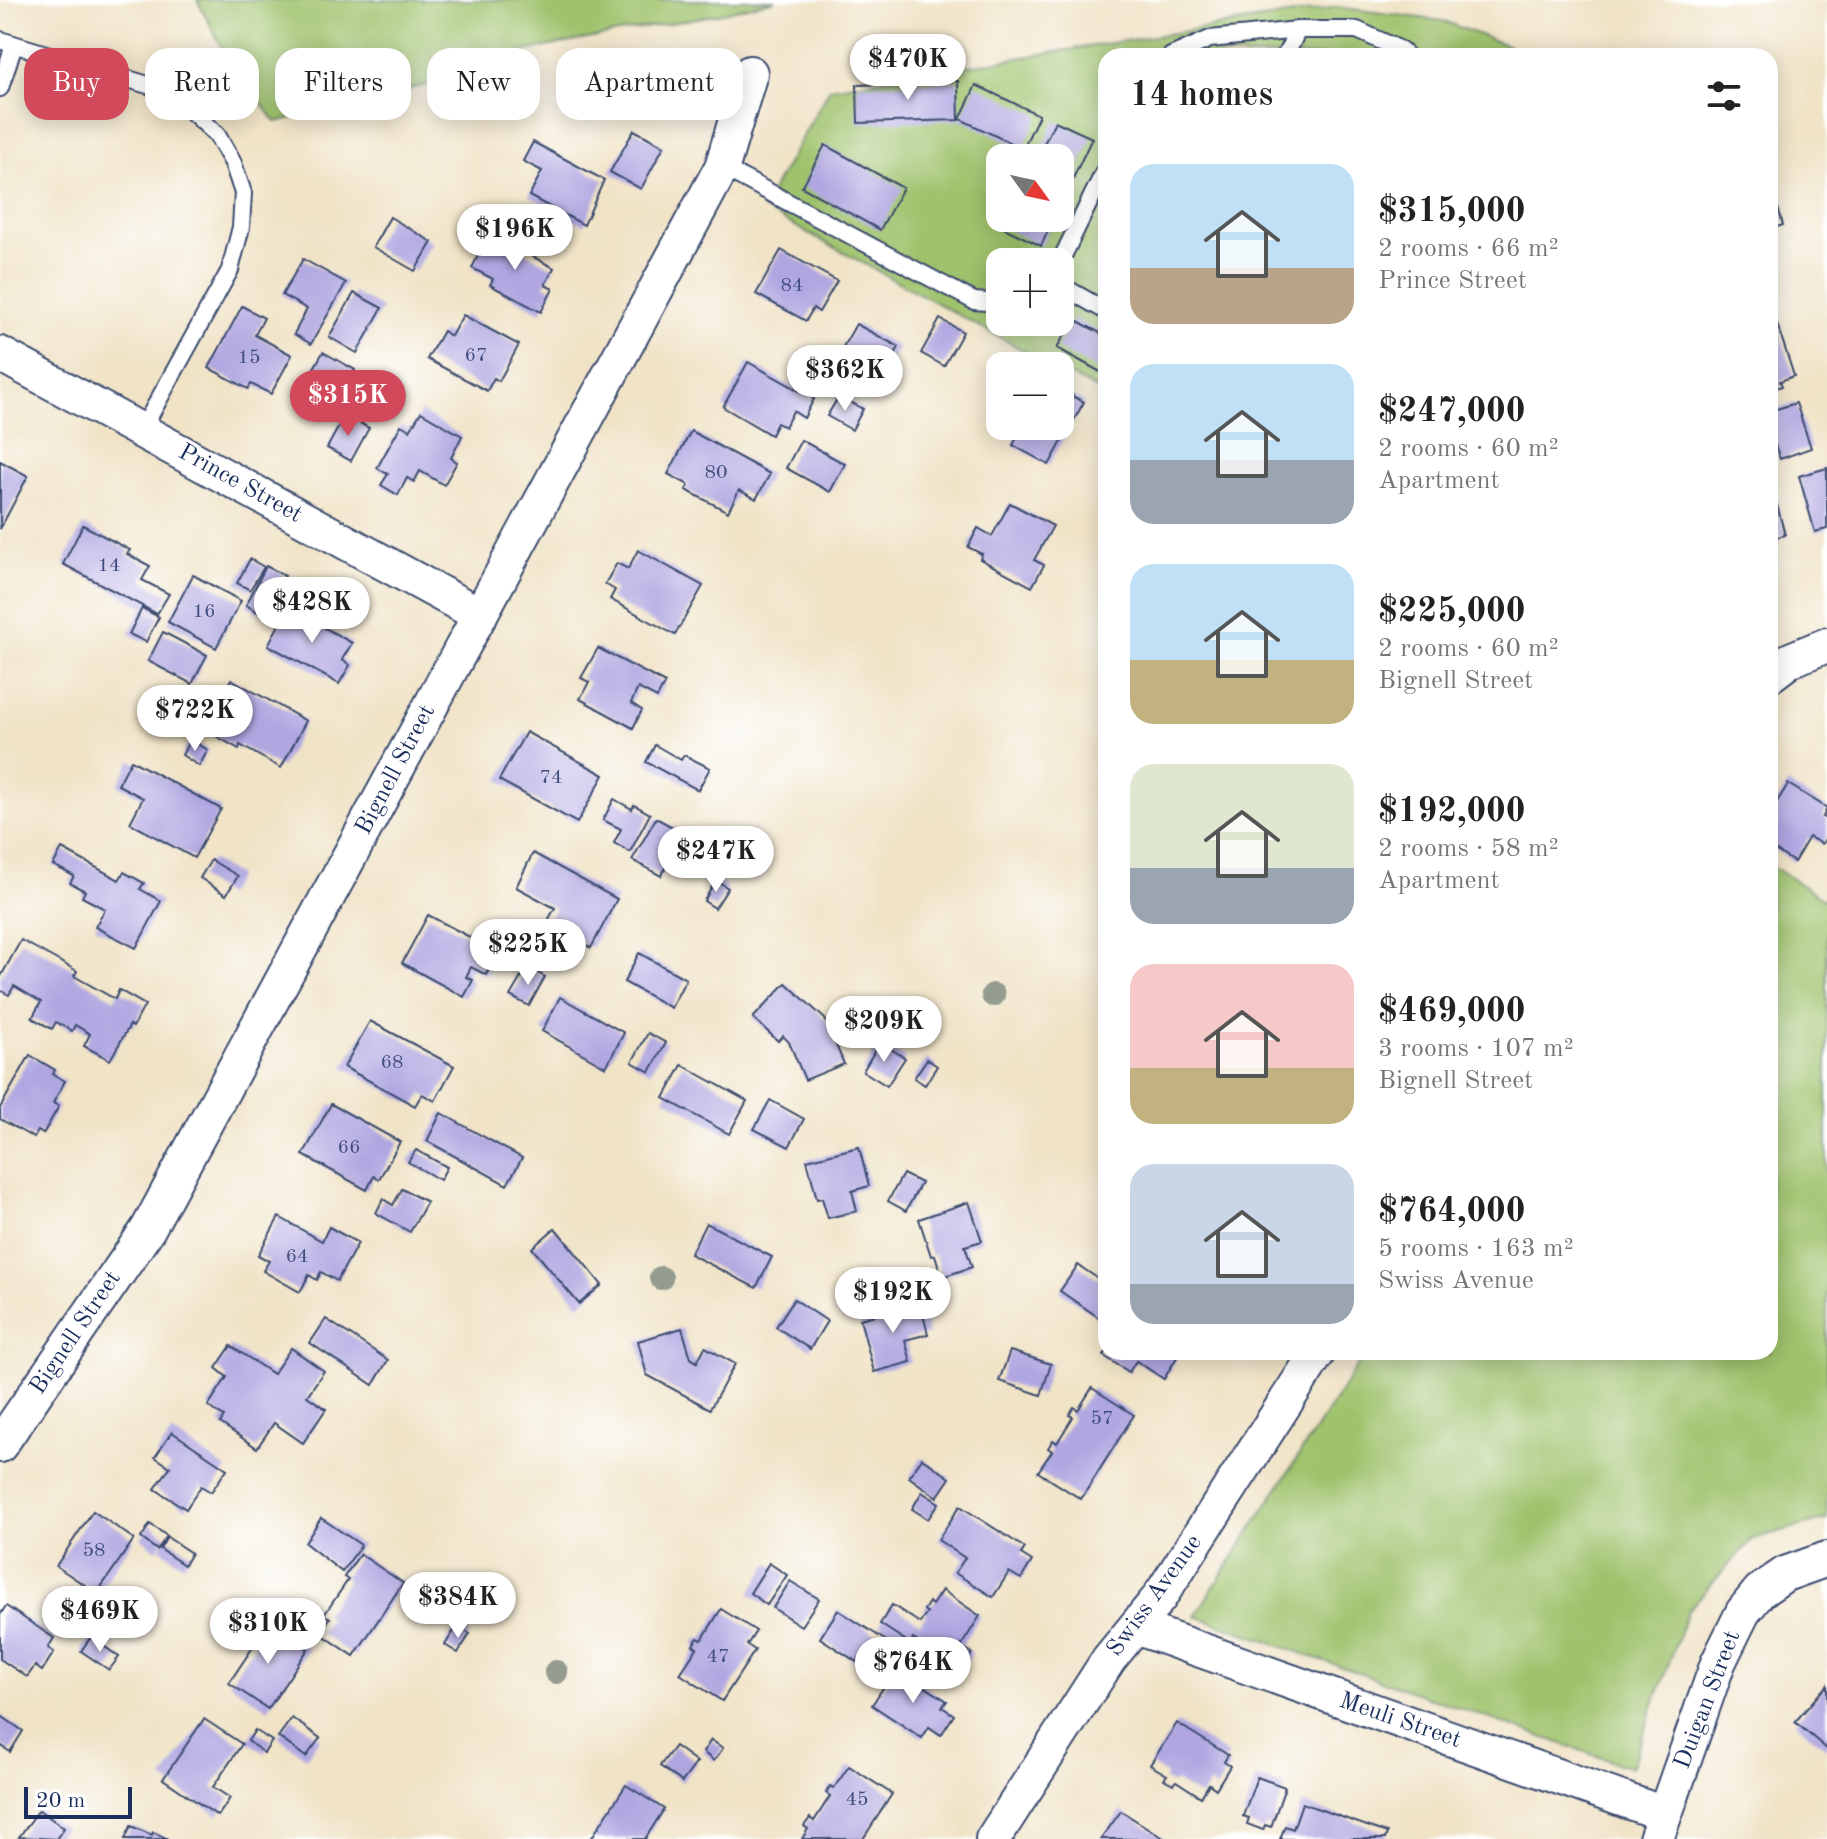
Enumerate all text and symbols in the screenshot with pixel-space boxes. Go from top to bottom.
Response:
pin: $470K [852,34,964,102]
text: $470K [868,47,948,73]
chip: Buy [24,48,129,120]
chip: Rent [145,48,259,120]
chip: Filters [275,48,411,120]
chip: New [427,48,540,120]
chip: Apartment [556,48,743,120]
icon: filters [1702,74,1746,118]
text: 14 homes [1130,79,1273,113]
north arrow [986,144,1074,232]
map controls [986,144,1074,440]
text: $315,000 [1378,195,1526,229]
icon: home [1194,196,1290,292]
pin: $196K [459,204,571,272]
text: $196K [475,217,555,243]
text: 2 rooms · 66 m² [1378,236,1559,262]
button: + [986,248,1074,336]
text: Prince Street [1378,268,1527,294]
house number: 84 [780,276,804,296]
pin: $362K [789,345,901,413]
house number: 67 [464,346,488,366]
house number: 15 [237,348,261,368]
button: − [986,352,1074,440]
text: $362K [805,358,885,384]
pin: $315K [292,370,404,438]
text: $315K [308,383,388,409]
text: $247,000 [1378,395,1526,429]
icon: home [1194,396,1290,492]
text: 2 rooms · 60 m² [1378,436,1559,462]
street label: Prince Street [174,440,306,528]
house number: 80 [704,463,728,483]
text: Apartment [1378,468,1500,494]
house number: 14 [97,556,121,576]
pin: $428K [256,577,368,645]
text: $428K [272,590,352,616]
text: $225,000 [1378,595,1526,629]
icon: home [1194,596,1290,692]
house number: 16 [192,602,216,622]
text: 2 rooms · 60 m² [1378,636,1559,662]
text: Bignell Street [1378,668,1533,694]
pin: $722K [139,685,251,753]
text: $722K [155,698,235,724]
street label: Bignell Street [352,701,440,839]
house number: 74 [539,768,563,788]
text: $192,000 [1378,795,1526,829]
icon: home [1194,796,1290,892]
pin: $247K [660,826,772,894]
text: 2 rooms · 58 m² [1378,836,1559,862]
text: $247K [676,839,756,865]
text: Apartment [1378,868,1500,894]
pin: $225K [472,919,584,987]
text: $225K [488,932,568,958]
text: $469,000 [1378,995,1526,1029]
pin: $209K [828,996,940,1064]
icon: home [1194,996,1290,1092]
text: $209K [844,1009,924,1035]
text: 3 rooms · 107 m² [1378,1036,1574,1062]
house number: 68 [380,1053,404,1073]
text: Bignell Street [1378,1068,1533,1094]
house number: 66 [337,1138,361,1158]
text: $764,000 [1378,1195,1526,1229]
icon: home [1194,1196,1290,1292]
text: 5 rooms · 163 m² [1378,1236,1574,1262]
house number: 64 [285,1247,309,1267]
street label: Bignell Street [26,1267,126,1399]
pin: $192K [837,1267,949,1335]
text: Swiss Avenue [1378,1268,1534,1294]
text: $192K [853,1280,933,1306]
house number: 57 [1090,1409,1114,1429]
street label: Swiss Avenue [1103,1531,1207,1661]
house number: 58 [82,1541,106,1561]
pin: $384K [402,1572,514,1640]
text: $384K [418,1585,498,1611]
pin: $469K [44,1586,156,1654]
pin: $310K [212,1598,324,1666]
text: $469K [60,1599,140,1625]
text: $310K [228,1611,308,1637]
street label: Duigan Street [1671,1627,1745,1773]
pin: $764K [857,1637,969,1705]
house number: 47 [706,1647,730,1667]
text: $764K [873,1650,953,1676]
street label: Meuli Street [1336,1689,1464,1753]
scale bar [24,1783,132,1819]
text: 20 m [36,1790,85,1812]
house number: 45 [845,1790,869,1810]

